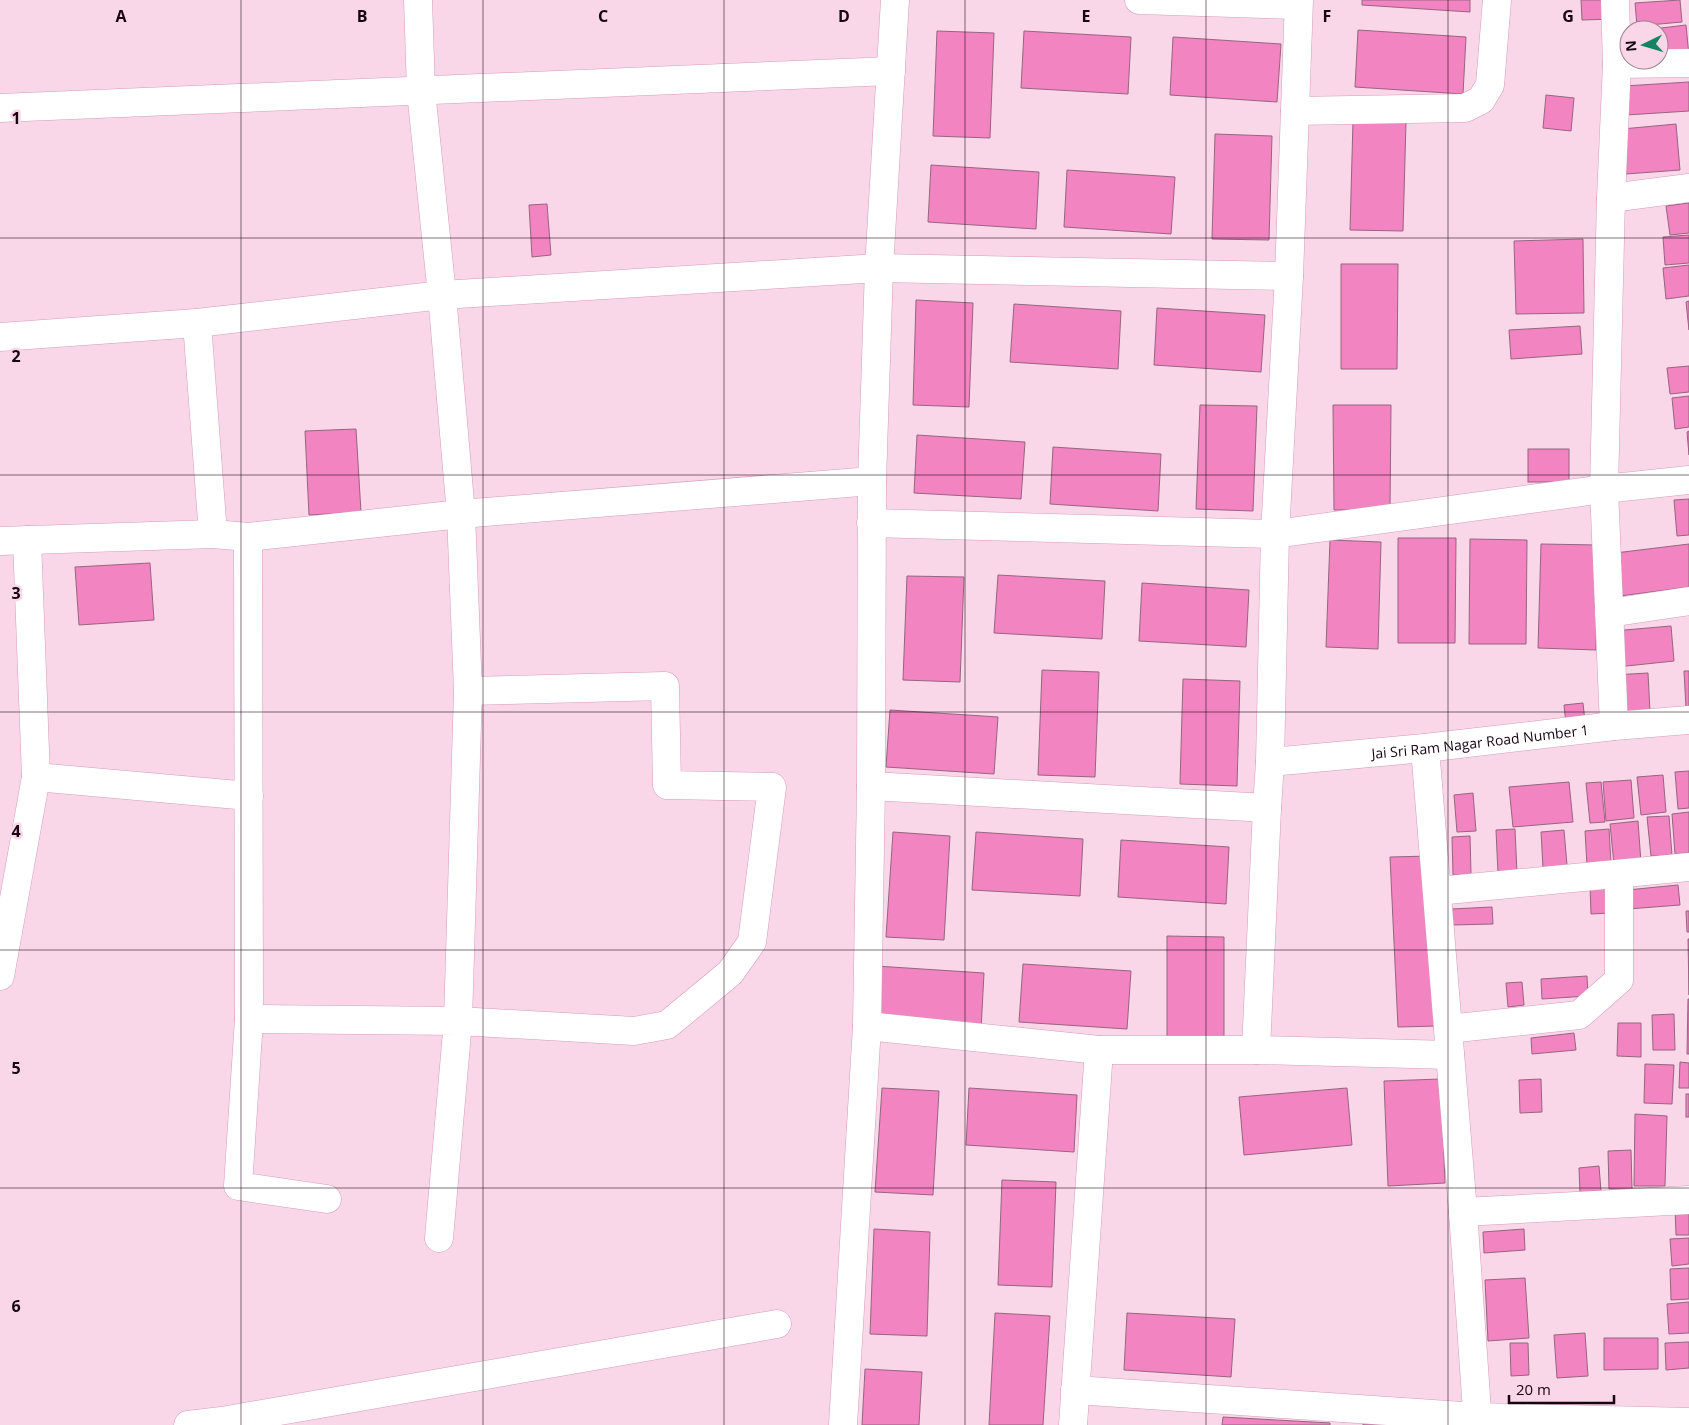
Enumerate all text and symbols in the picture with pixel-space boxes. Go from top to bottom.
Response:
text: A [115,5,127,27]
text: B [357,5,367,27]
text: C [598,5,608,27]
text: D [838,5,850,27]
text: E [1082,5,1091,27]
text: F [1323,5,1331,27]
text: G [1562,5,1574,27]
north arrow [1619,20,1669,70]
text: N [1621,40,1641,53]
text: 1 [11,107,21,129]
text: 2 [11,345,21,367]
text: 3 [11,582,21,604]
street label: Jai Sri Ram Nagar Road Number 1 [1368,720,1590,762]
text: 4 [11,820,21,842]
text: 5 [11,1057,21,1079]
text: 6 [11,1295,21,1317]
scale bar [1509,1372,1614,1404]
text: 20 m [1516,1379,1551,1399]

